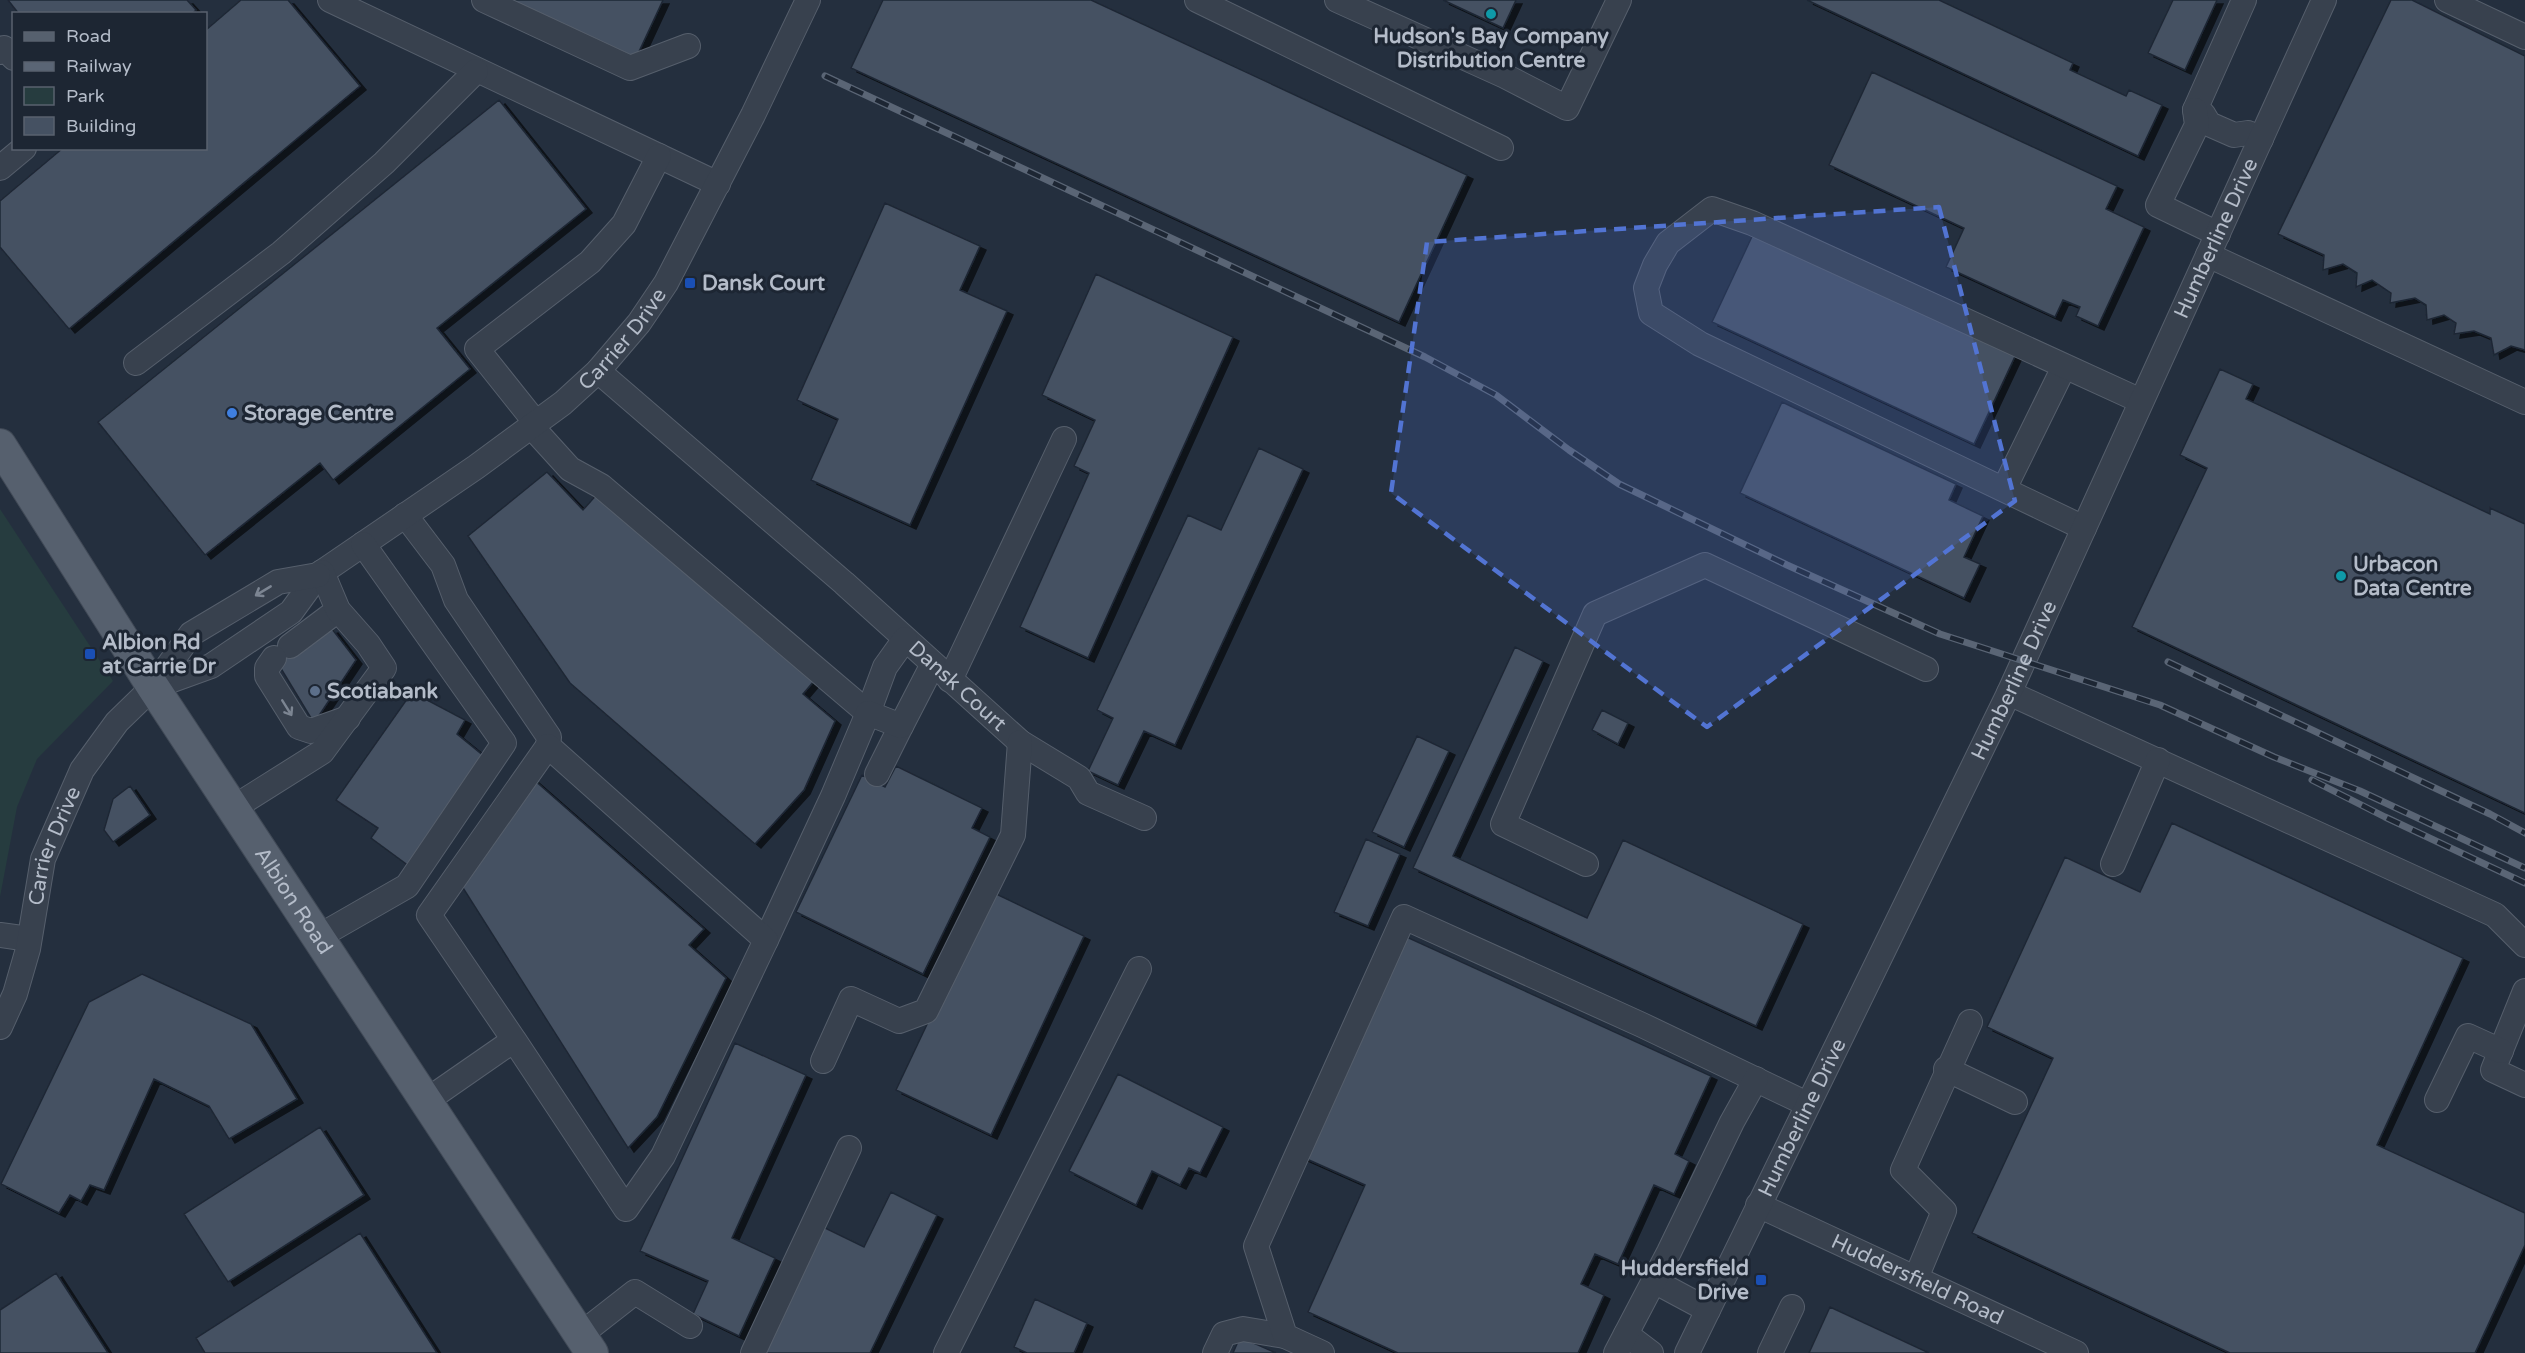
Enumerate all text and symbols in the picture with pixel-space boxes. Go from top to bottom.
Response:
marker: Hudson's Bay Company Distribution Centre [1484,7,1498,21]
legend [12,12,207,150]
place label: Hudson's Bay Company Distribution Centre [1373,24,1610,73]
text: Road [66,25,111,47]
text: Railway [66,55,132,77]
text: Park [66,85,105,107]
text: Building [66,115,136,137]
street label: Humberline Drive [2169,154,2263,322]
place label: Dansk Court [702,271,825,296]
marker: Dansk Court [683,276,697,290]
street label: Carrier Drive [573,283,672,395]
place label: Storage Centre [244,401,394,426]
marker: Storage Centre [225,406,239,420]
place label: Urbacon Data Centre [2353,552,2472,601]
marker: Urbacon Data Centre [2334,569,2348,583]
one-way arrow [255,586,272,598]
street label: Humberline Drive [1966,596,2062,764]
place label: Albion Rd at Carrie Dr [102,630,217,679]
street label: Dansk Court [904,635,1012,736]
marker: Albion Rd at Carrie Dr [83,647,97,661]
place label: Scotiabank [327,679,439,704]
marker: Scotiabank [308,684,322,698]
one-way arrow [281,699,293,716]
street label: Carrier Drive [23,782,86,907]
street label: Albion Road [249,842,338,959]
street label: Humberline Drive [1753,1034,1851,1201]
street label: Huddersfield Road [1828,1228,2008,1330]
place label: Huddersfield Drive [1620,1256,1749,1305]
marker: Huddersfield Drive [1754,1273,1768,1287]

